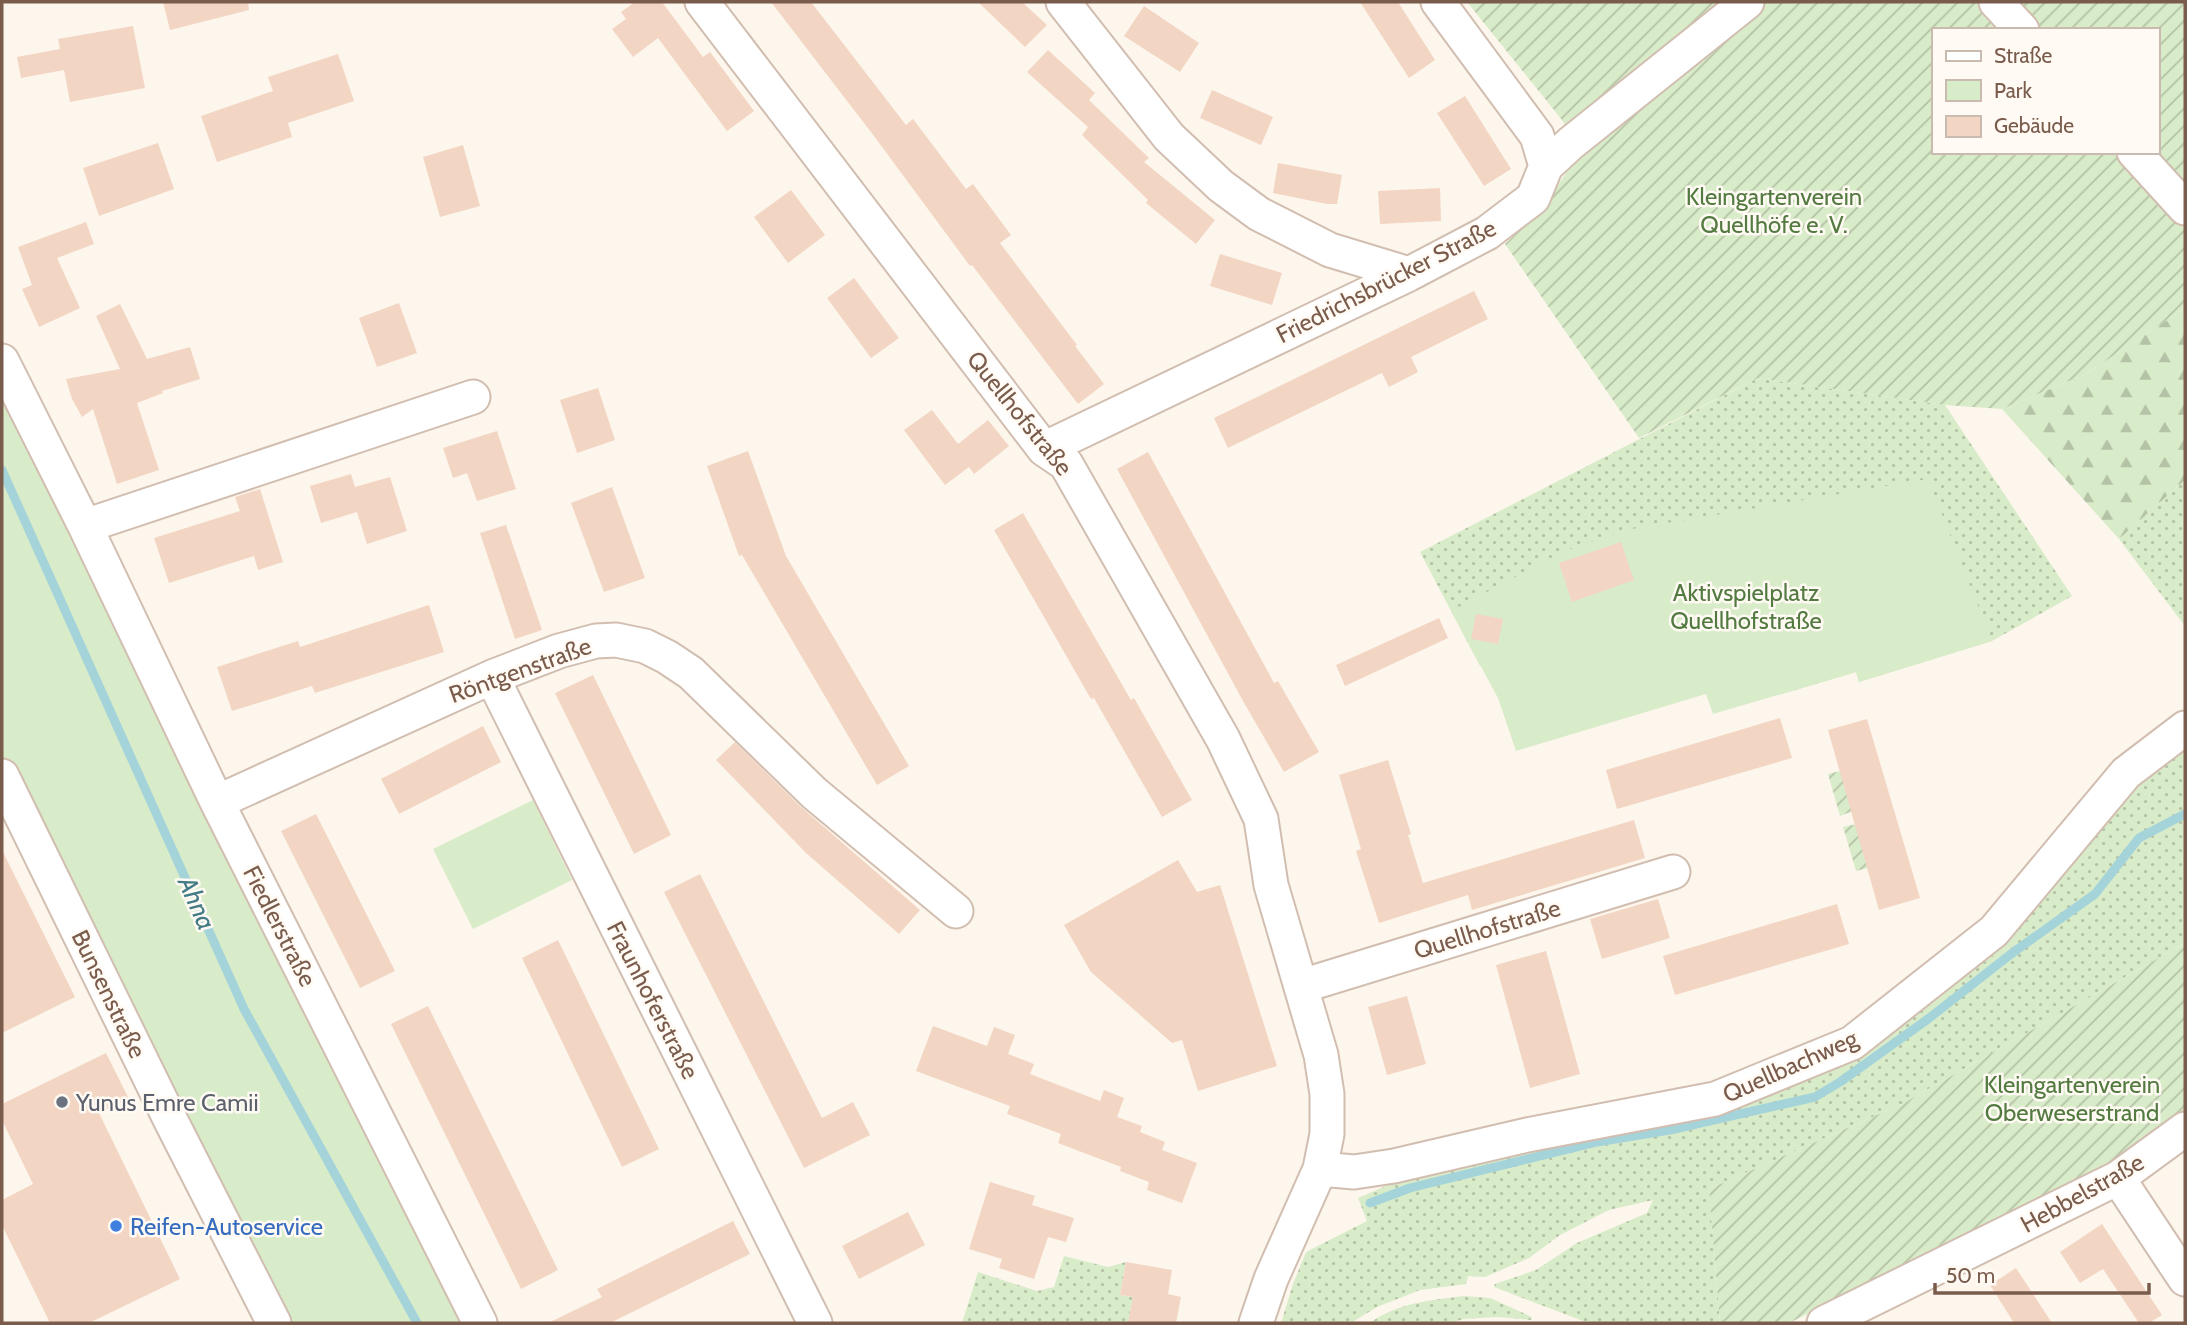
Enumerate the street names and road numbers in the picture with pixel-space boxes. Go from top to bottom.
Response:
street label: Friedrichsbrücker Straße [1271,213,1501,349]
street label: Quellhofstraße [961,345,1079,481]
street label: Röntgenstraße [445,631,595,709]
street label: Fiedlerstraße [237,861,323,991]
street label: Quellhofstraße [1410,893,1564,965]
street label: Fraunhoferstraße [601,916,705,1084]
street label: Bunsenstraße [66,925,152,1063]
street label: Quellbachweg [1718,1023,1863,1109]
street label: Hebbelstraße [2015,1147,2149,1239]

